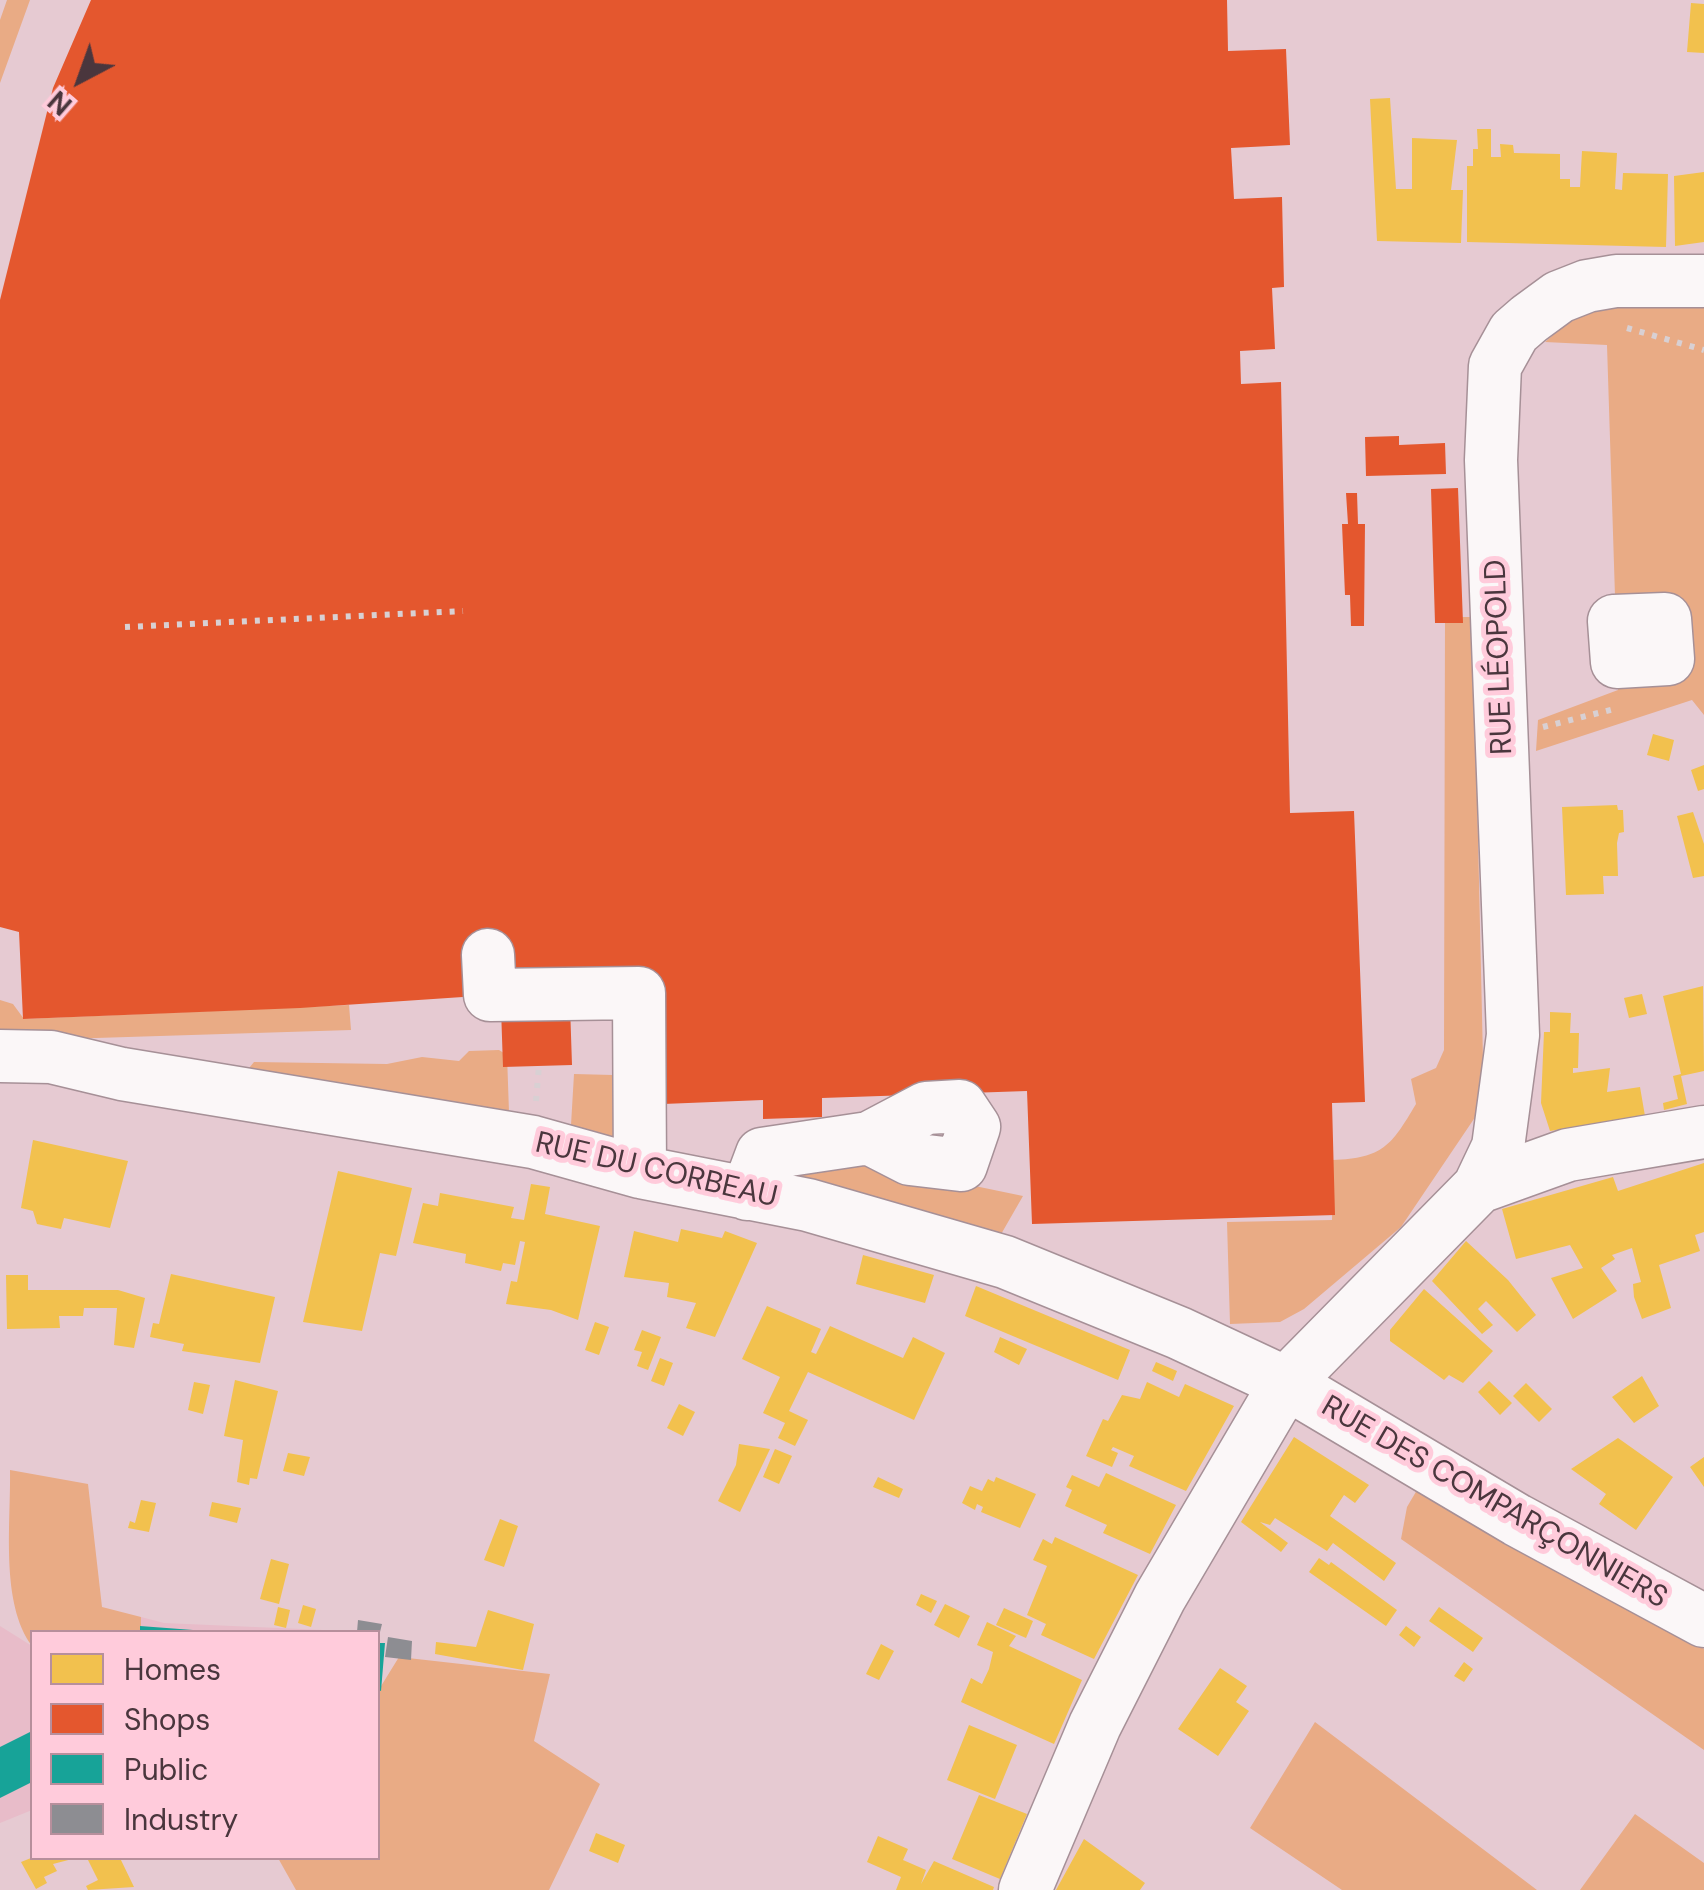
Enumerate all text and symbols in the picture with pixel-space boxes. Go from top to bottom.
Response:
north arrow [30,30,130,130]
text: N [40,82,80,124]
street label: RUE LÉOPOLD [1479,559,1521,755]
street label: RUE DU CORBEAU [532,1126,780,1216]
street label: RUE DES COMPARÇONNIERS [1315,1389,1673,1617]
legend [30,1630,380,1860]
text: Homes [124,1650,221,1689]
text: Shops [124,1700,210,1739]
text: Public [124,1750,208,1789]
text: Industry [124,1800,238,1839]

